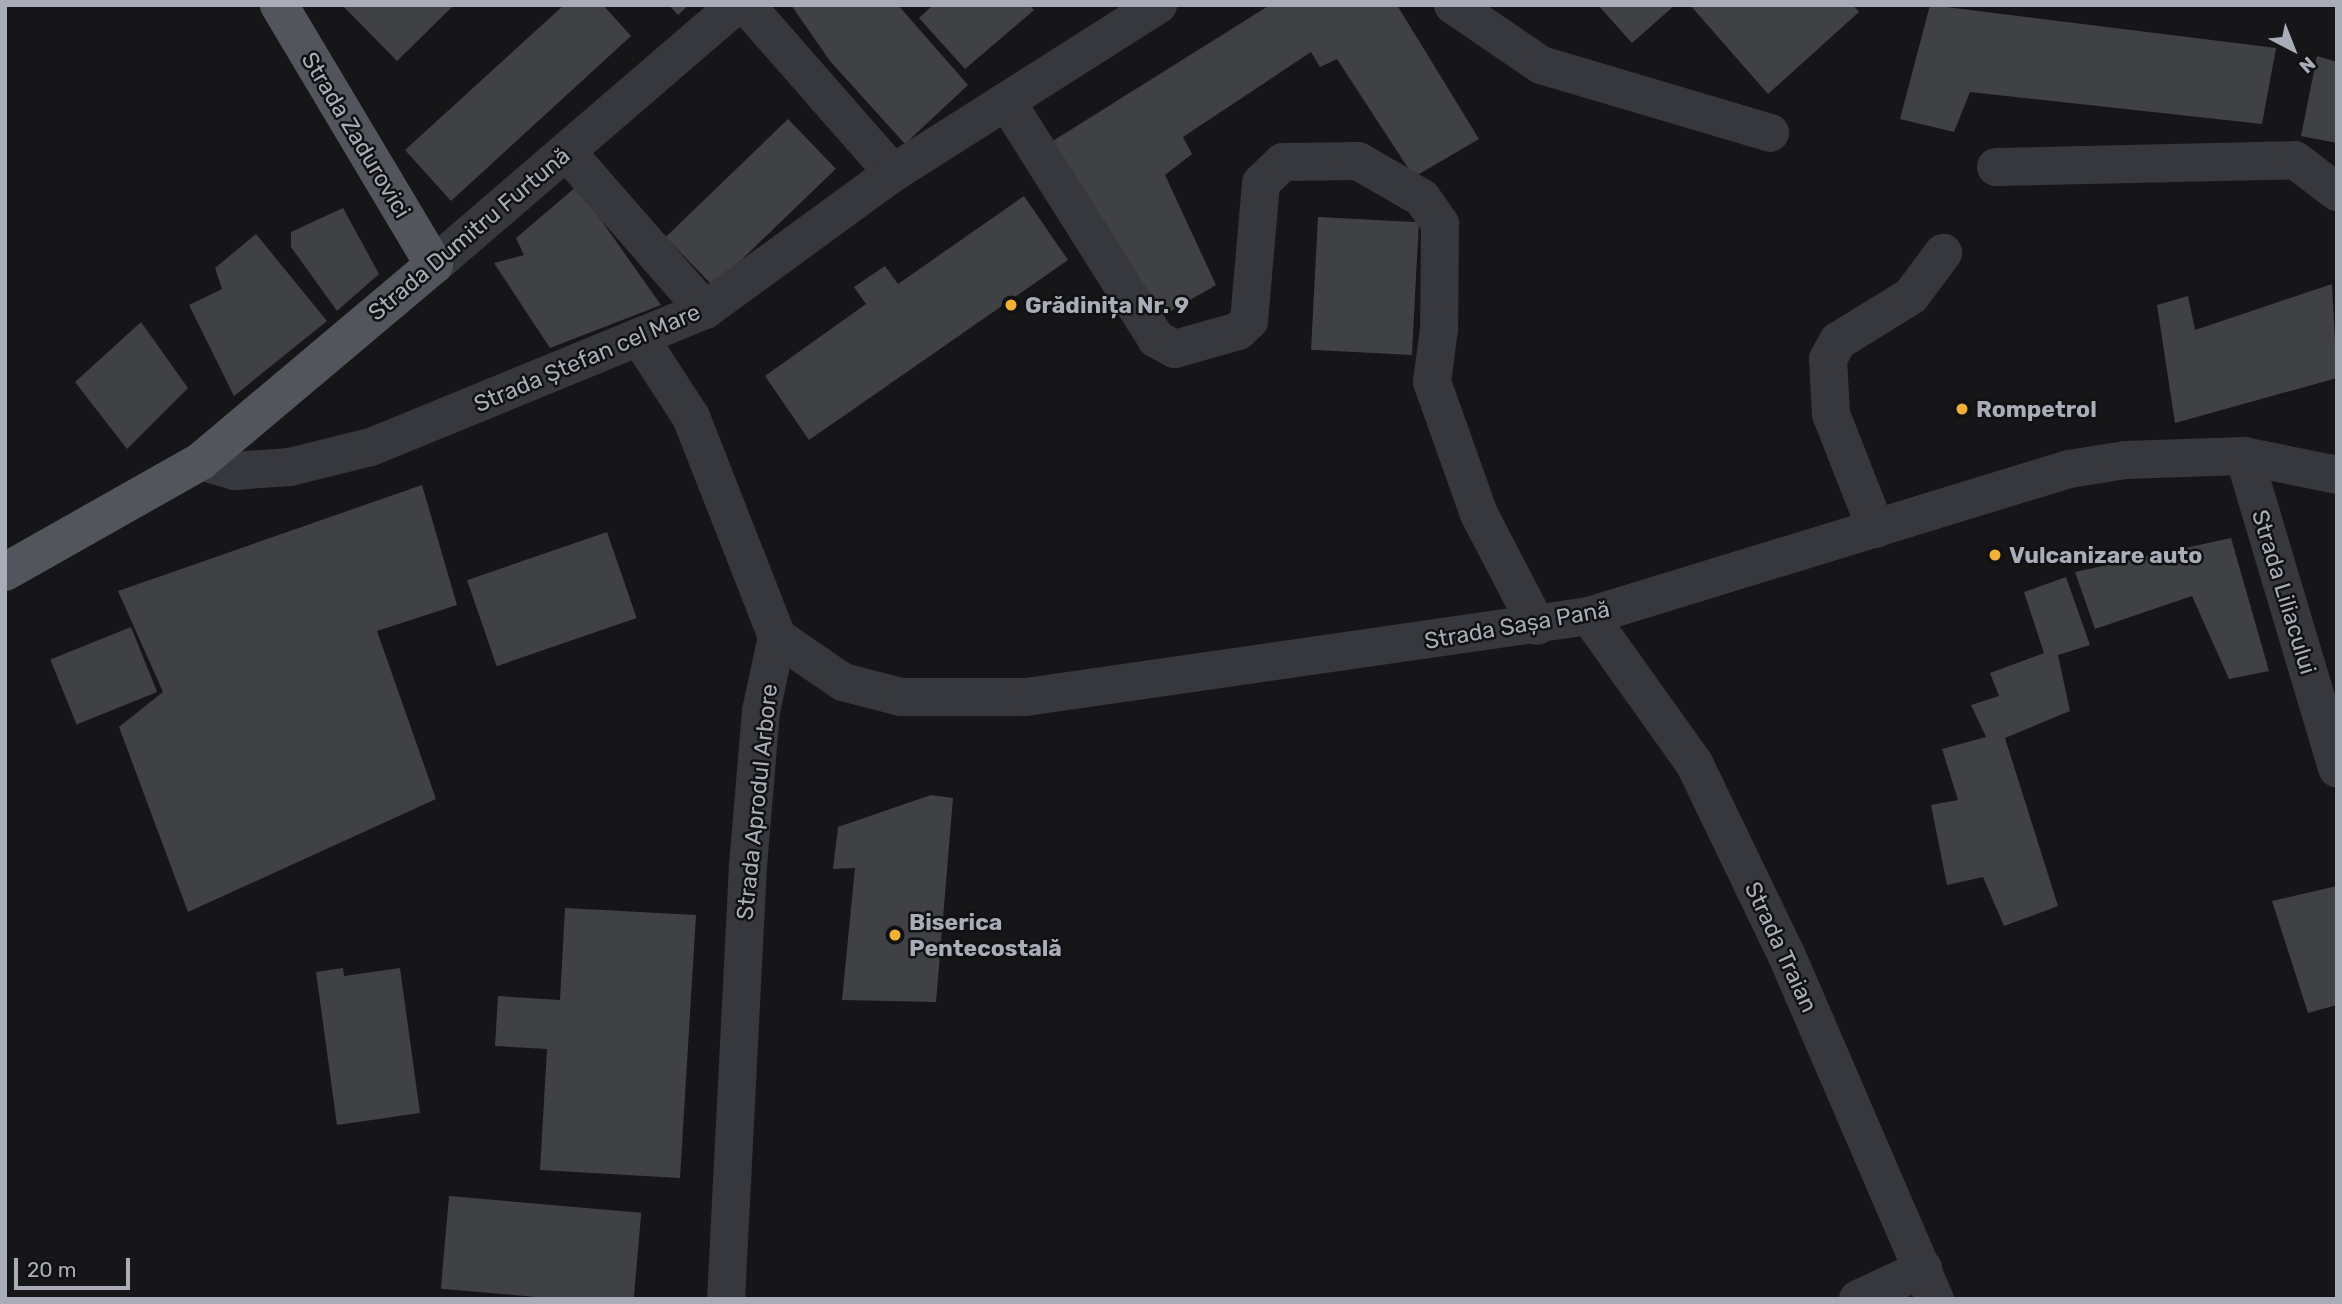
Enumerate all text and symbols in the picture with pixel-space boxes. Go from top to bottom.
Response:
north arrow [2258,14,2328,84]
street label: Strada Zadurovici [296,47,416,223]
text: N [2295,52,2320,78]
street label: Strada Dumitru Furtună [363,142,575,326]
place label: Grădinița Nr. 9 [1025,291,1189,319]
marker: Grădinița Nr. 9 [1003,297,1019,313]
street label: Strada Ștefan cel Mare [470,298,704,418]
place label: Rompetrol [1976,395,2097,423]
marker: Rompetrol [1954,401,1970,417]
street label: Strada Liliacului [2246,506,2322,678]
place label: Vulcanizare auto [2009,541,2202,569]
marker: Vulcanizare auto [1987,547,2003,563]
street label: Strada Sașa Pană [1422,595,1612,655]
street label: Strada Aprodul Arbore [731,682,783,922]
street label: Strada Traian [1739,877,1823,1017]
place label: Biserica Pentecostală [909,908,1062,962]
marker: Biserica Pentecostală [887,927,903,943]
scale bar [18,1244,133,1288]
text: 20 m [27,1257,76,1282]

